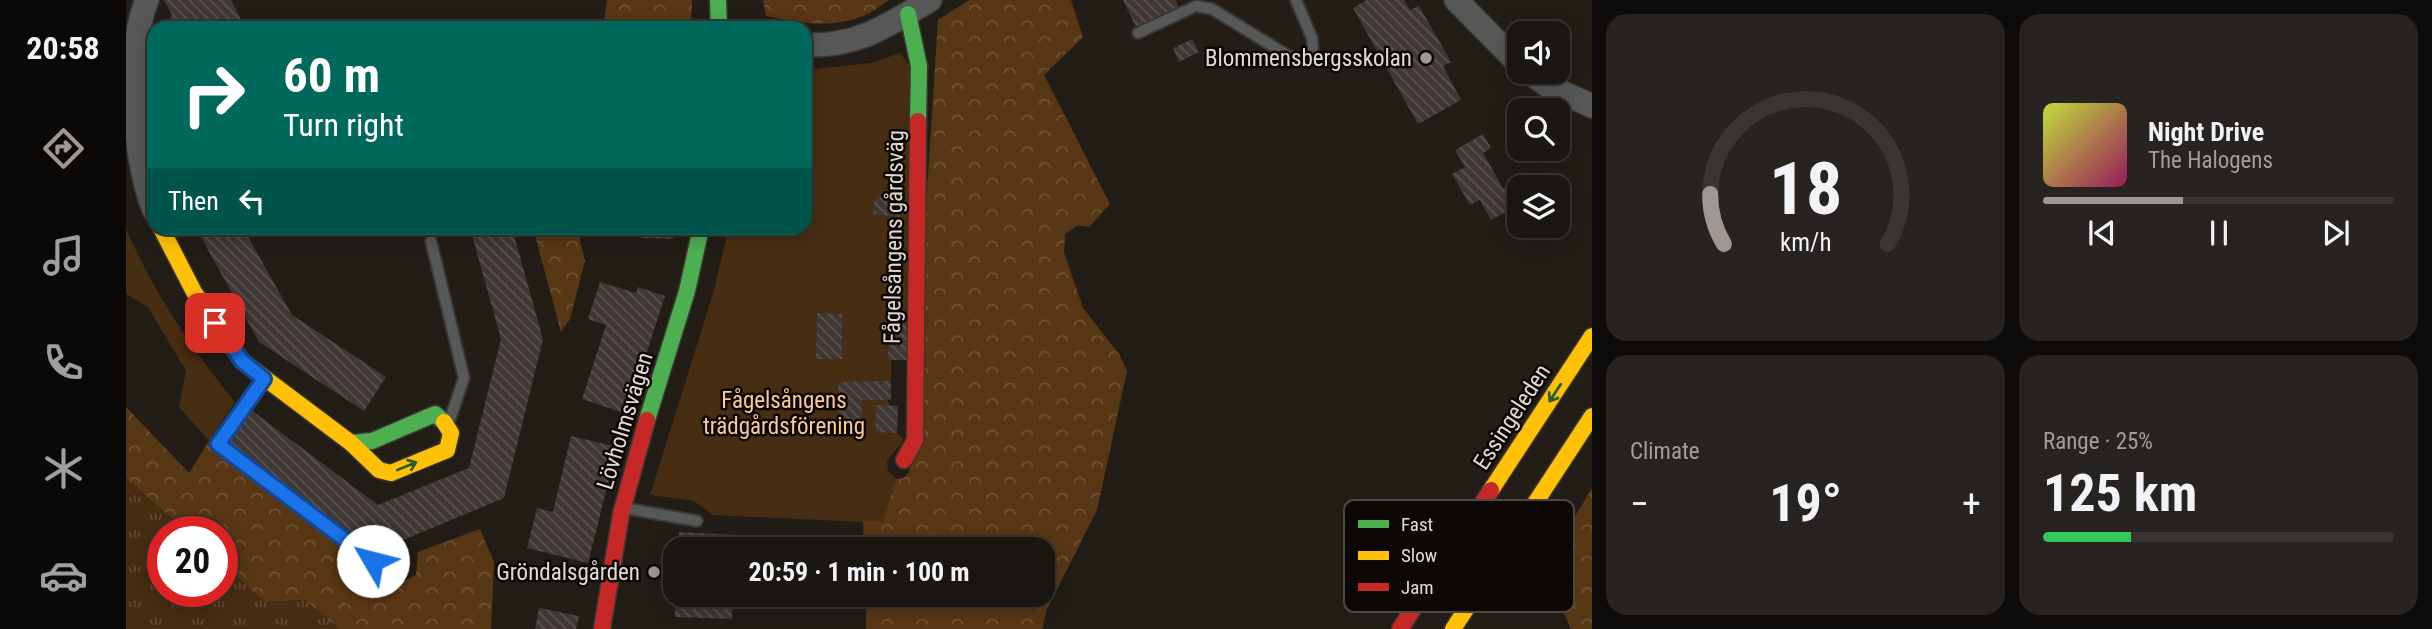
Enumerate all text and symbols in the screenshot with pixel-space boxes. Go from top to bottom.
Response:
map controls [1507,21,1570,238]
button: sound [1507,21,1570,84]
text: 20:58 [26,29,100,67]
place label: Blommensbergsskolan [1205,45,1412,72]
text: 60 m [283,47,380,104]
icon: right [168,49,259,140]
marker: Blommensbergsskolan [1418,50,1434,66]
button: search [1507,98,1570,161]
text: Turn right [283,106,404,144]
text: Night Drive [2148,117,2264,147]
icon: directions [39,124,88,173]
street label: Fågelsångens gårdsväg [879,130,909,344]
text: 18 [1769,146,1842,232]
text: The Halogens [2148,147,2273,174]
button: layers [1507,175,1570,238]
icon: left [233,182,271,220]
text: Then [168,186,219,216]
icon: previous [2083,214,2121,252]
icon: pause [2200,214,2238,252]
icon: next [2317,214,2355,252]
text: km/h [1780,228,1831,257]
icon: music [39,231,88,280]
pin [185,293,245,353]
icon: arrive [196,304,234,342]
icon: phone [39,338,88,387]
street label: Lövholmsvägen [591,349,659,493]
street label: Essingeleden [1468,359,1556,475]
one-way arrow [1548,383,1562,403]
park label: Fågelsångens trädgårdsförening [703,387,865,440]
text: Range · 25% [2043,428,2153,455]
text: Climate [1630,438,1700,465]
icon: climate [39,444,88,493]
one-way arrow [396,459,417,472]
text: 125 km [2043,463,2197,524]
text: 19° [1769,473,1842,534]
text: − [1630,482,1649,526]
text: + [1962,482,1981,526]
legend [1344,500,1574,612]
text: Fast [1401,513,1433,536]
speed limit sign: 20 [147,516,238,607]
position arrow [336,524,410,598]
text: Slow [1401,544,1437,567]
icon: car [39,551,88,600]
text: 20:59 · 1 min · 100 m [749,557,969,587]
place label: Gröndalsgården [496,559,640,586]
marker: Gröndalsgården [646,564,662,580]
text: Jam [1401,576,1434,599]

